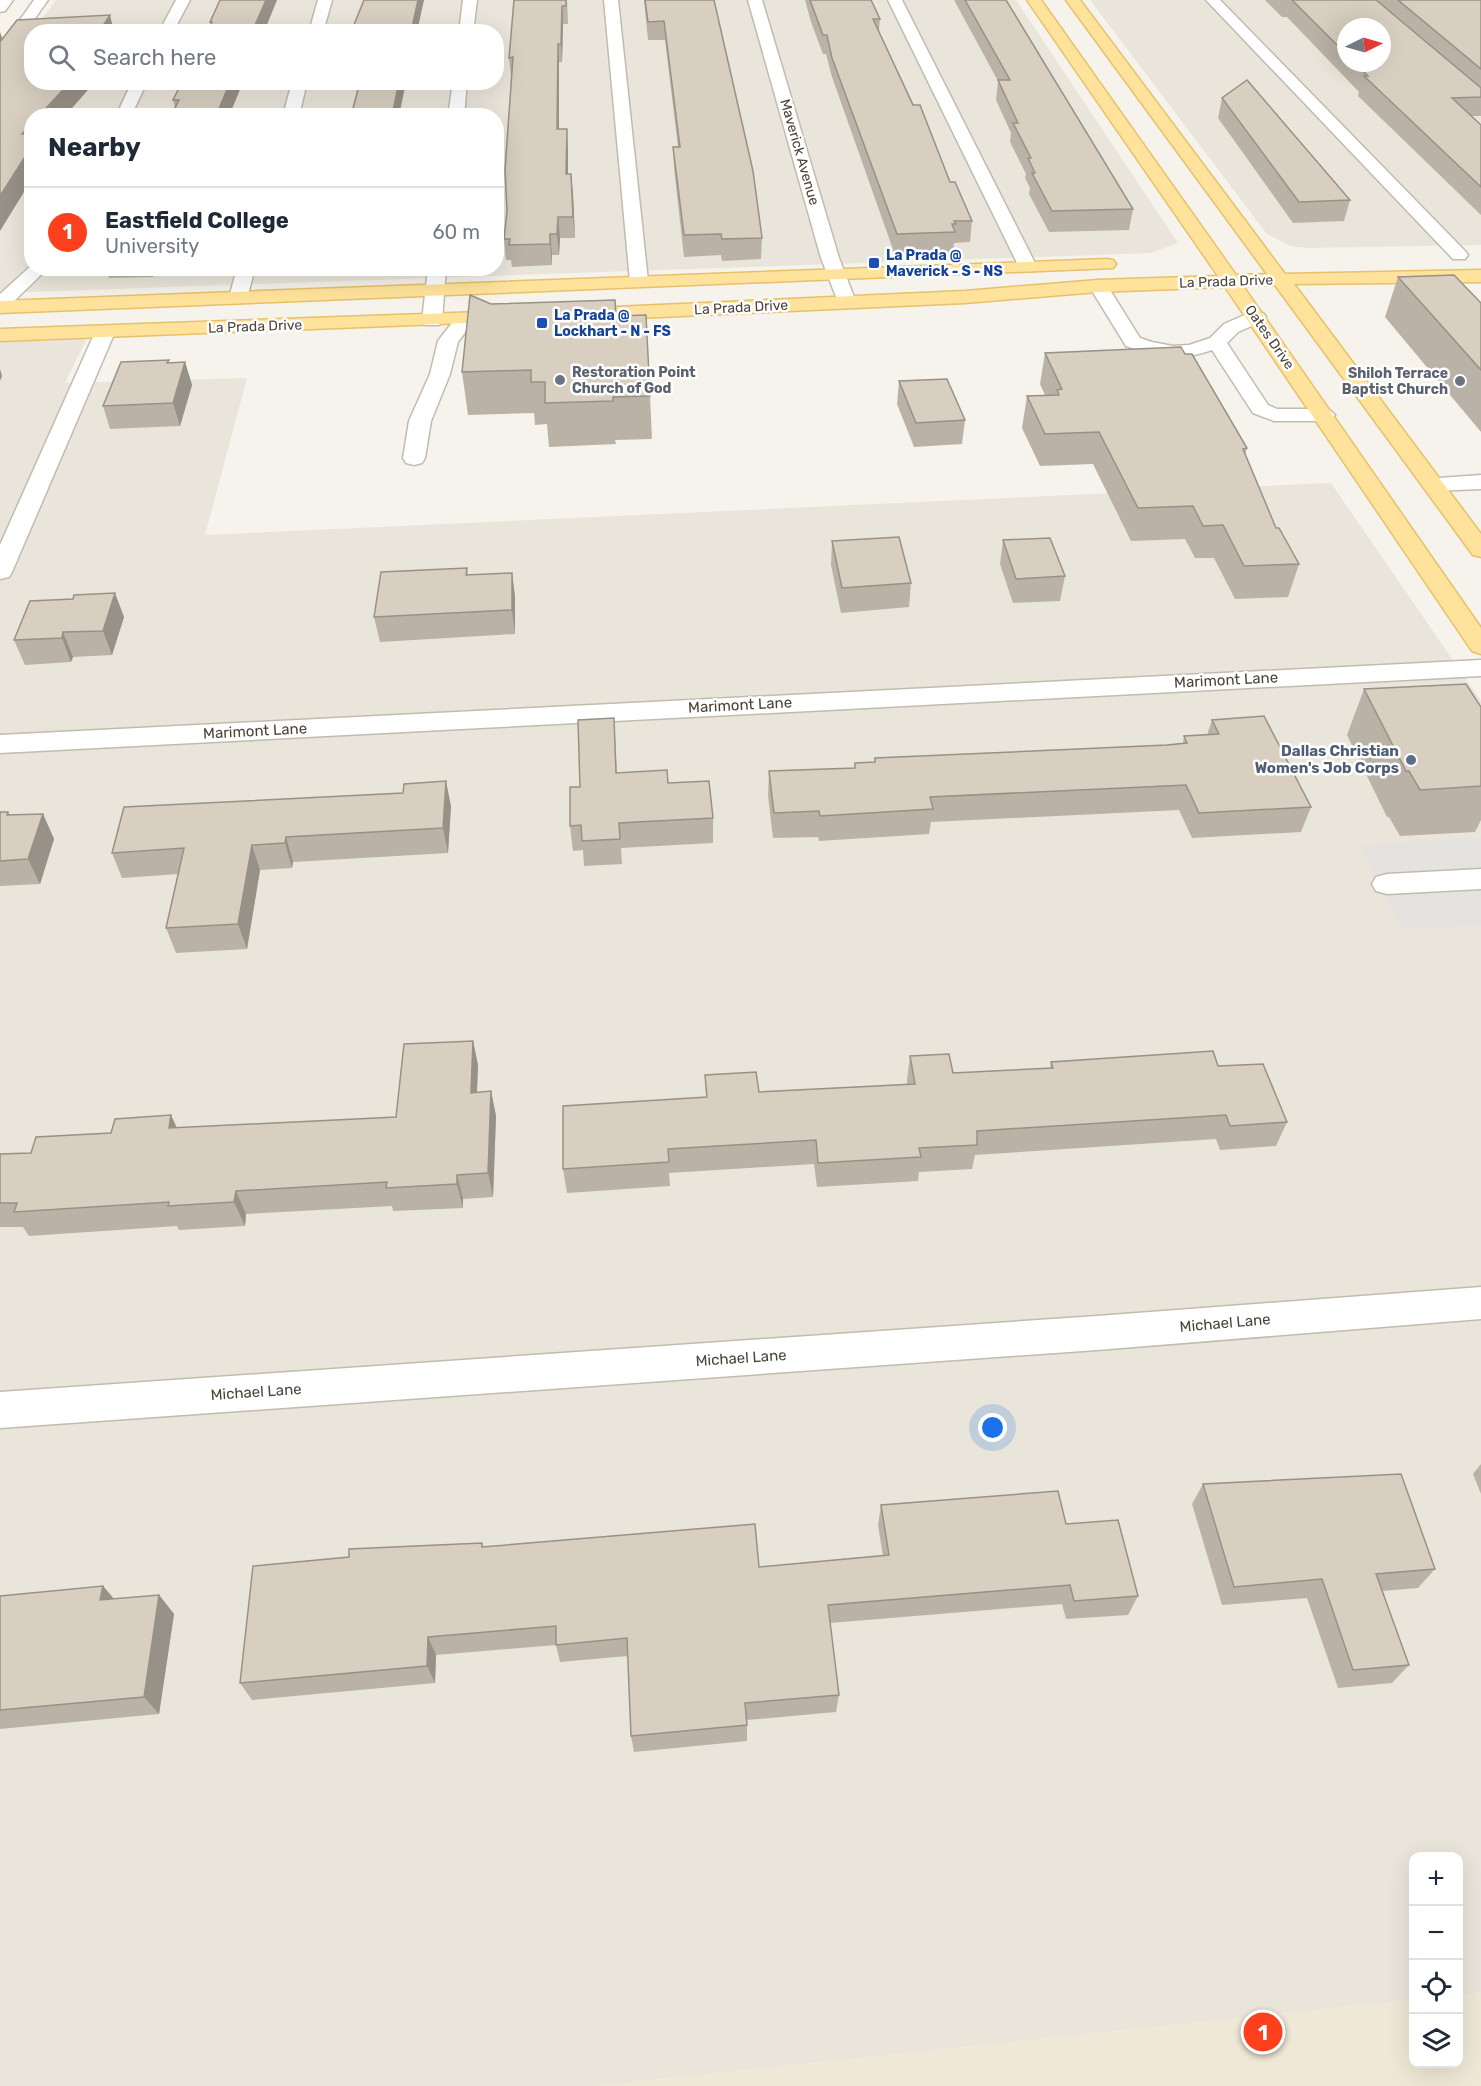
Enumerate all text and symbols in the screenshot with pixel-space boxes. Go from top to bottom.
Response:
north arrow [1337,18,1391,72]
search box [24,24,504,90]
icon: search [45,41,78,74]
text: Search here [93,44,216,71]
street label: Maverick Avenue [776,97,823,207]
text: Nearby [48,132,141,163]
text: Eastfield College [105,207,289,234]
text: 1 [63,220,72,244]
text: 60 m [433,220,480,244]
text: University [105,234,199,258]
place label: La Prada @ Maverick - S - NS [886,247,1003,280]
marker: La Prada @ Maverick - S - NS [867,256,881,270]
street label: La Prada Drive [1179,271,1274,292]
street label: La Prada Drive [694,297,789,318]
street label: Oates Drive [1241,302,1298,373]
place label: La Prada @ Lockhart - N - FS [554,307,671,340]
street label: La Prada Drive [208,316,303,337]
marker: La Prada @ Lockhart - N - FS [535,316,549,330]
place label: Restoration Point Church of God [572,364,696,397]
place label: Shiloh Terrace Baptist Church [1342,365,1448,398]
marker: Restoration Point Church of God [553,373,567,387]
marker: Shiloh Terrace Baptist Church [1453,374,1467,388]
street label: Marimont Lane [1173,668,1279,692]
street label: Marimont Lane [687,693,793,717]
street label: Marimont Lane [202,719,308,743]
place label: Dallas Christian Women's Job Corps [1255,742,1399,777]
marker: Dallas Christian Women's Job Corps [1404,753,1418,767]
street label: Michael Lane [1179,1310,1271,1336]
street label: Michael Lane [695,1346,787,1370]
street label: Michael Lane [210,1380,302,1404]
your location [978,1413,1007,1442]
map controls [1409,1852,1463,2068]
button: + [1409,1852,1463,1906]
button: − [1409,1906,1463,1960]
button: locate [1409,1960,1463,2014]
pin: 1 [1244,2010,1282,2054]
button: layers [1409,2014,1463,2068]

